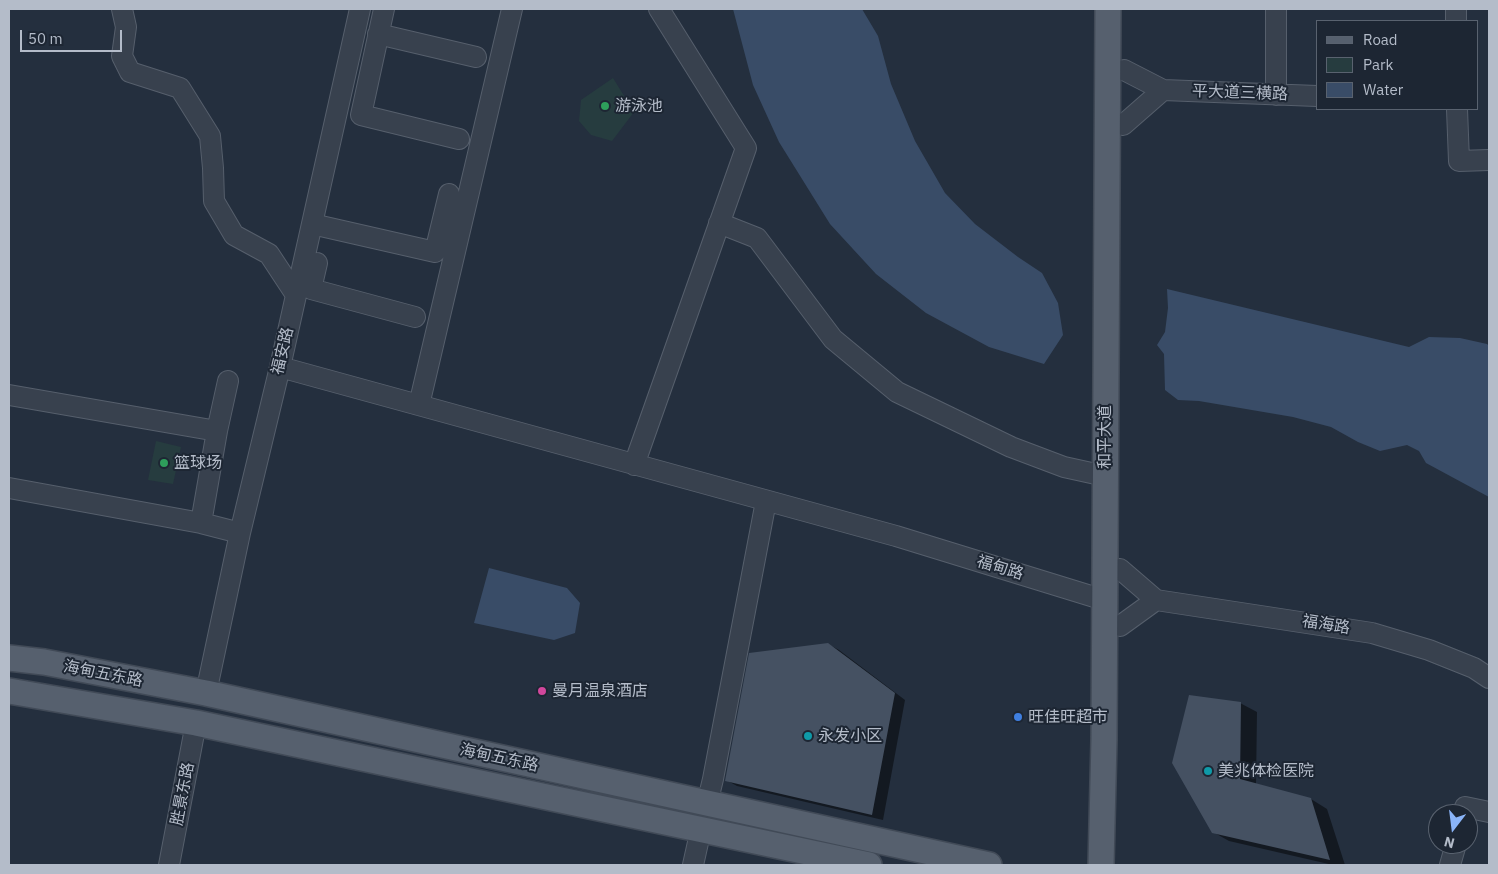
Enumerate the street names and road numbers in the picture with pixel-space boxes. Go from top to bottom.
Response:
street label: 平大道三横路 [1192,82,1288,104]
street label: 福安路 [268,325,298,377]
street label: 和平大道 [1095,405,1115,469]
street label: 福甸路 [974,552,1026,584]
street label: 福海路 [1301,612,1351,638]
street label: 海甸五东路 [62,657,144,691]
street label: 海甸五东路 [458,740,540,776]
street label: 胜景东路 [167,761,199,827]

